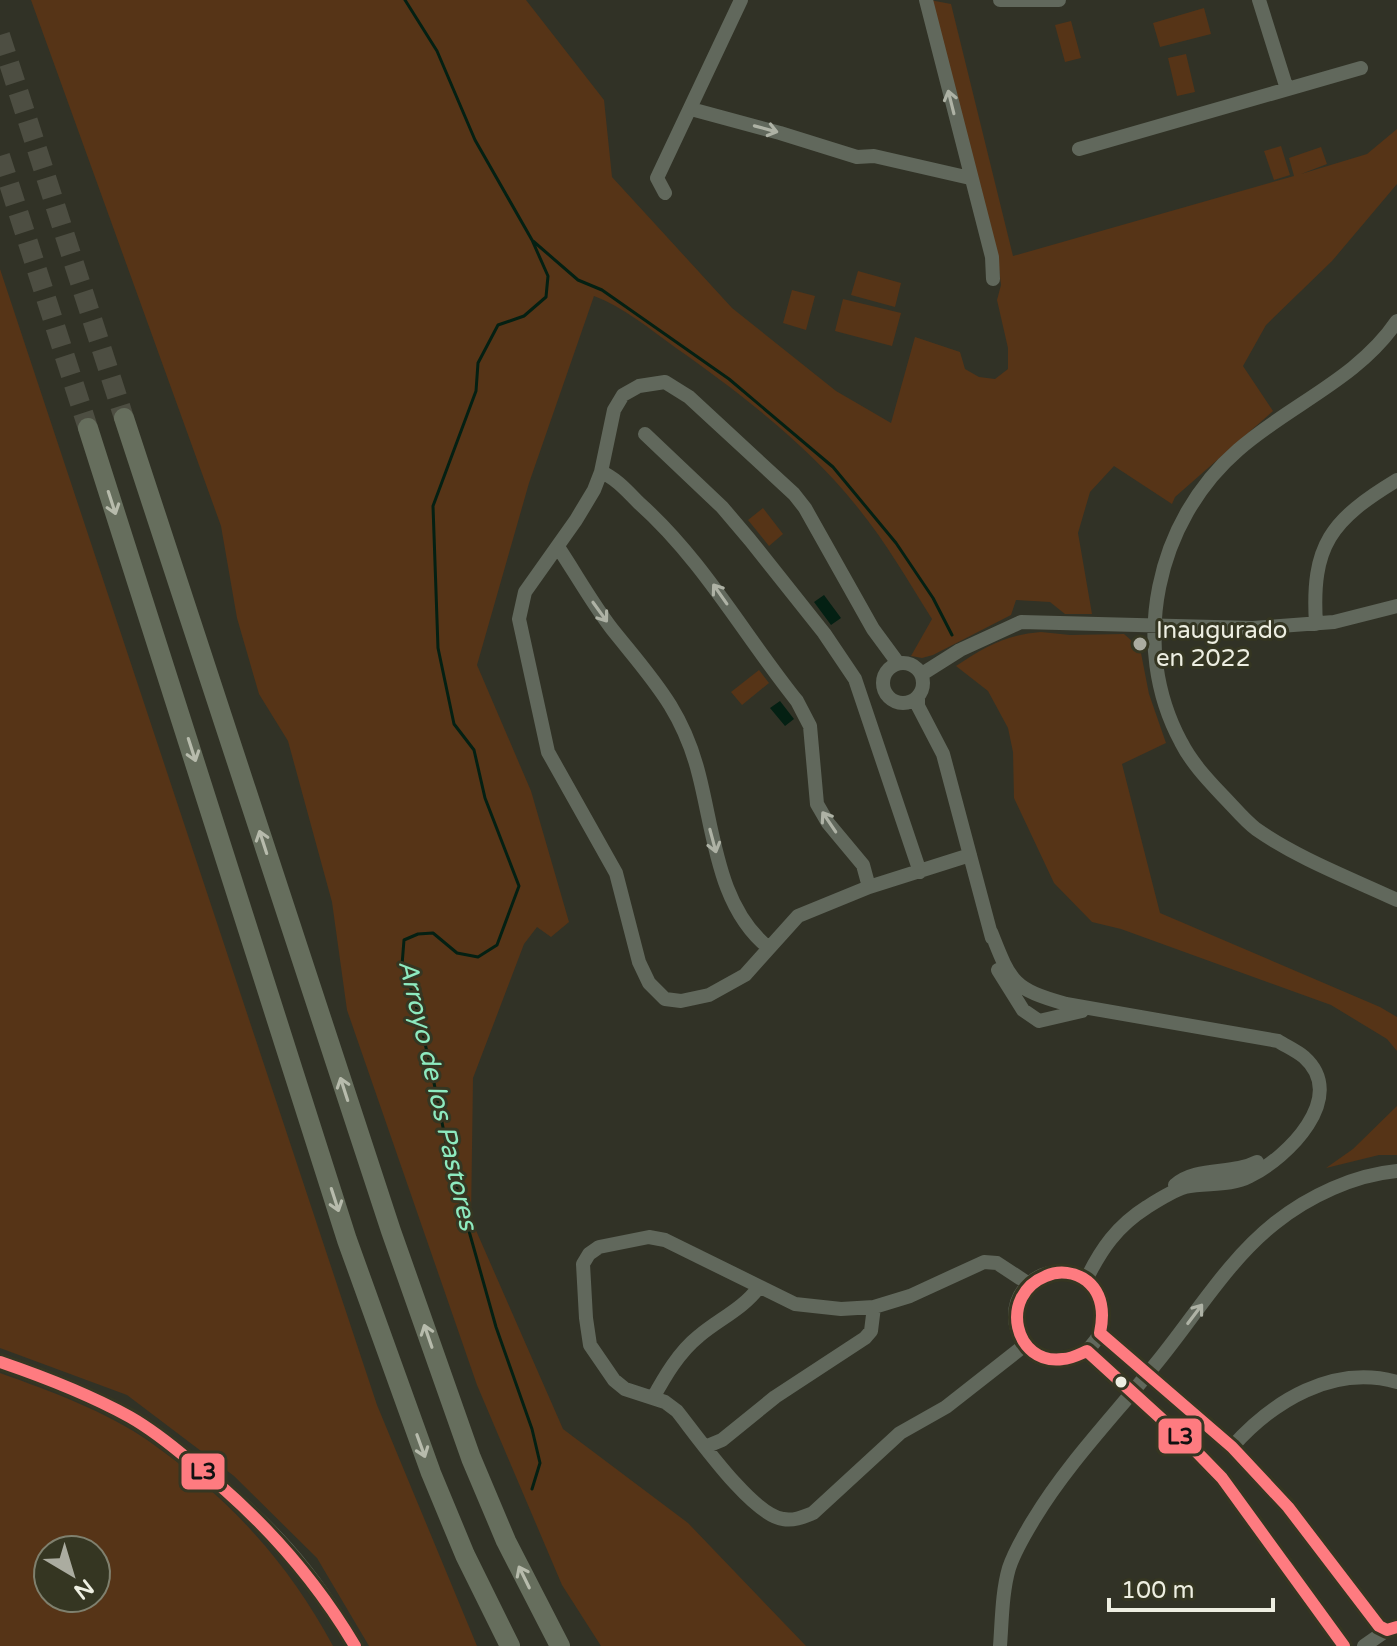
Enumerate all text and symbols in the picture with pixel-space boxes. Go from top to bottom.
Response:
one-way arrow [943,90,958,115]
one-way arrow [753,122,779,137]
one-way arrow [105,489,120,515]
one-way arrow [712,583,728,605]
one-way arrow [592,601,609,623]
place label: Inaugurado en 2022 [1156,616,1287,673]
marker: Inaugurado en 2022 [1131,635,1149,653]
one-way arrow [185,738,200,763]
one-way arrow [820,812,837,834]
one-way arrow [706,827,721,853]
one-way arrow [255,830,270,855]
water label: Arroyo de los Pastores [392,957,485,1235]
one-way arrow [336,1077,351,1102]
one-way arrow [328,1188,343,1213]
one-way arrow [1187,1304,1204,1325]
one-way arrow [419,1323,434,1348]
unlabelled marker [1113,1374,1129,1390]
line badge: L3 [1157,1417,1203,1455]
text: L3 [1167,1424,1193,1450]
one-way arrow [415,1433,429,1457]
line badge: L3 [180,1452,226,1491]
text: L3 [190,1459,216,1485]
north arrow [32,1534,112,1614]
scale bar [1109,1562,1273,1612]
one-way arrow [516,1565,531,1589]
text: N [69,1573,99,1605]
text: 100 m [1121,1576,1195,1605]

